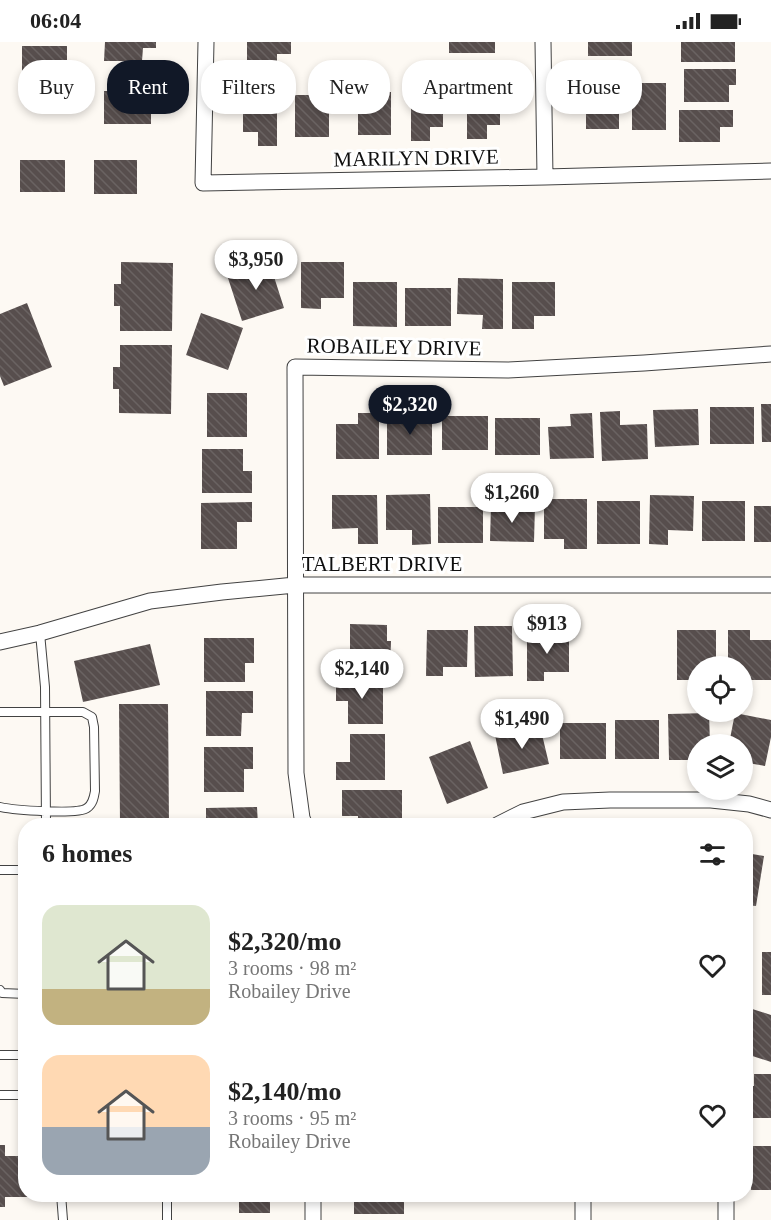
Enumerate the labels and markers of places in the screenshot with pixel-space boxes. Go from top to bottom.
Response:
pin: $3,950 [207,240,305,291]
pin: $2,320 [361,385,459,436]
pin: $1,260 [463,473,561,524]
pin: $913 [511,604,583,655]
pin: $2,140 [313,649,411,700]
pin: $1,490 [473,699,571,750]

